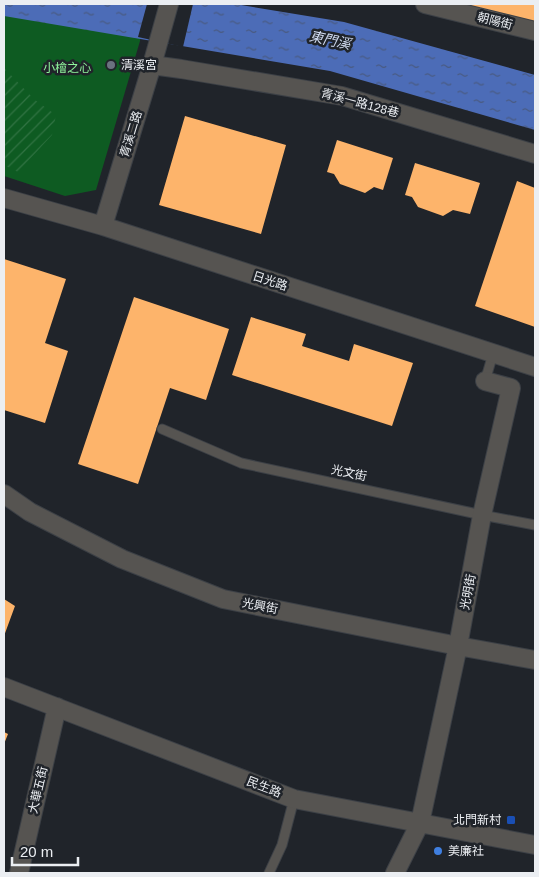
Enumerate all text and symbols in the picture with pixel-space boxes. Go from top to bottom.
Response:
street label: 朝陽街 [476,10,514,32]
water label: 東門溪 [308,28,354,53]
place label: 清溪宮 [121,58,157,72]
marker: 清溪宮 [105,59,117,71]
park label: 小檜之心 [43,61,91,75]
street label: 青溪一路128巷 [320,86,400,120]
street label: 青溪二路 [117,109,145,159]
street label: 日光路 [251,269,289,293]
street label: 光文街 [330,462,368,484]
street label: 光明街 [458,573,478,611]
street label: 光興街 [241,596,279,616]
street label: 大華五街 [26,765,50,815]
street label: 民生路 [245,774,283,800]
place label: 北門新村 [453,813,502,827]
marker: 北門新村 [505,814,517,826]
scale bar [12,834,79,866]
text: 20 m [20,843,53,860]
place label: 美廉社 [448,844,484,858]
marker: 美廉社 [432,845,444,857]

